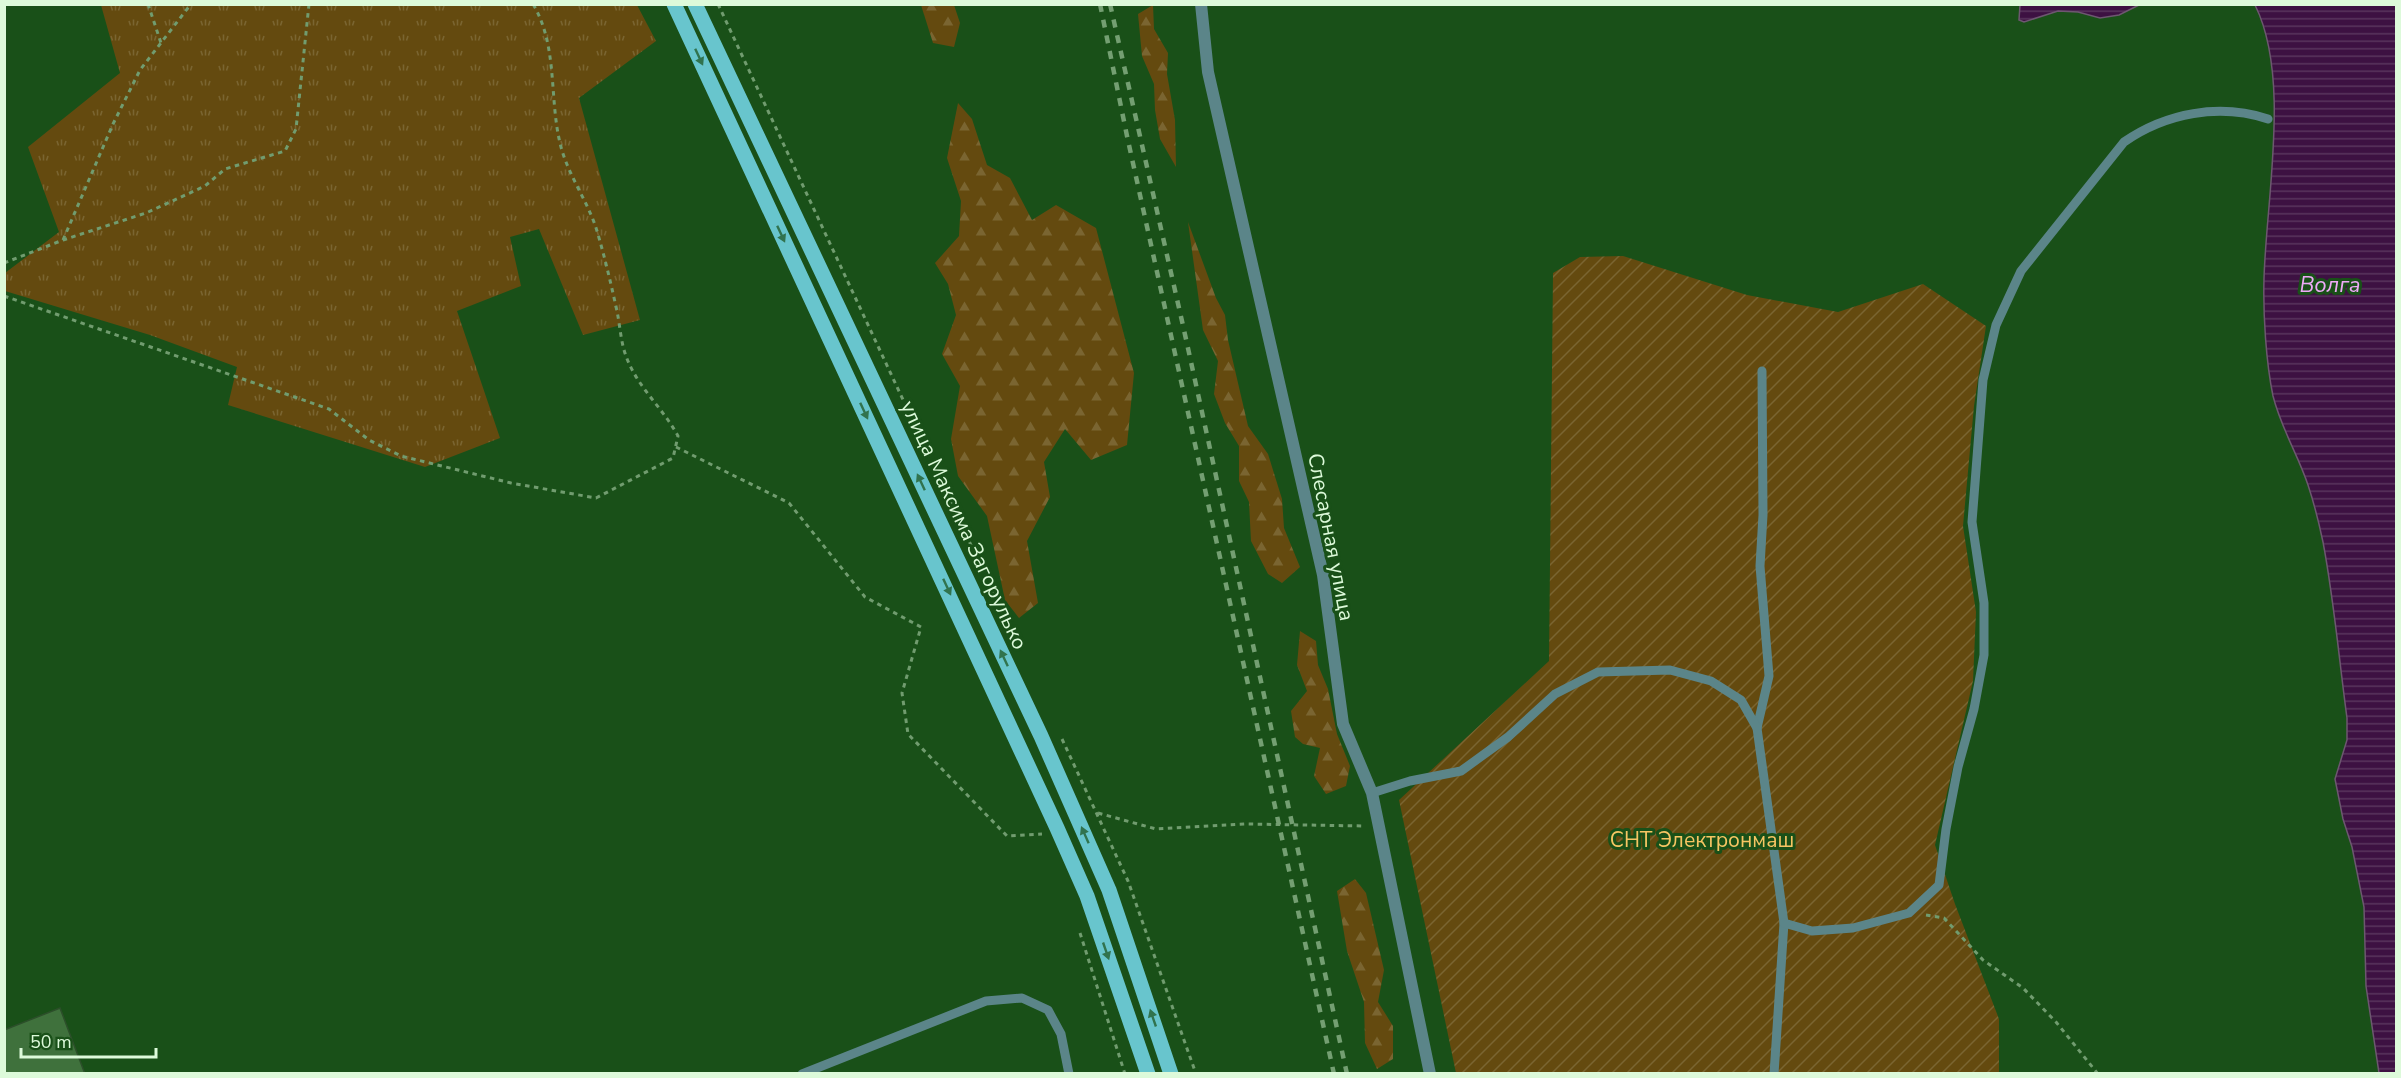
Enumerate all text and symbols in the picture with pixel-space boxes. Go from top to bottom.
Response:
one-way arrow [694,49,703,66]
one-way arrow [777,226,786,243]
water label: Волга [2299,270,2361,300]
street label: улица Максима Загорулько [894,396,1034,654]
one-way arrow [859,402,868,419]
street label: Слесарная улица [1301,451,1361,623]
one-way arrow [916,473,925,490]
one-way arrow [942,579,951,596]
one-way arrow [1000,649,1009,666]
park label: СНТ Электронмаш [1610,826,1794,854]
one-way arrow [1080,827,1089,844]
one-way arrow [1102,942,1112,960]
one-way arrow [1147,1009,1157,1027]
scale bar [21,1021,156,1059]
text: 50 m [30,1030,72,1054]

